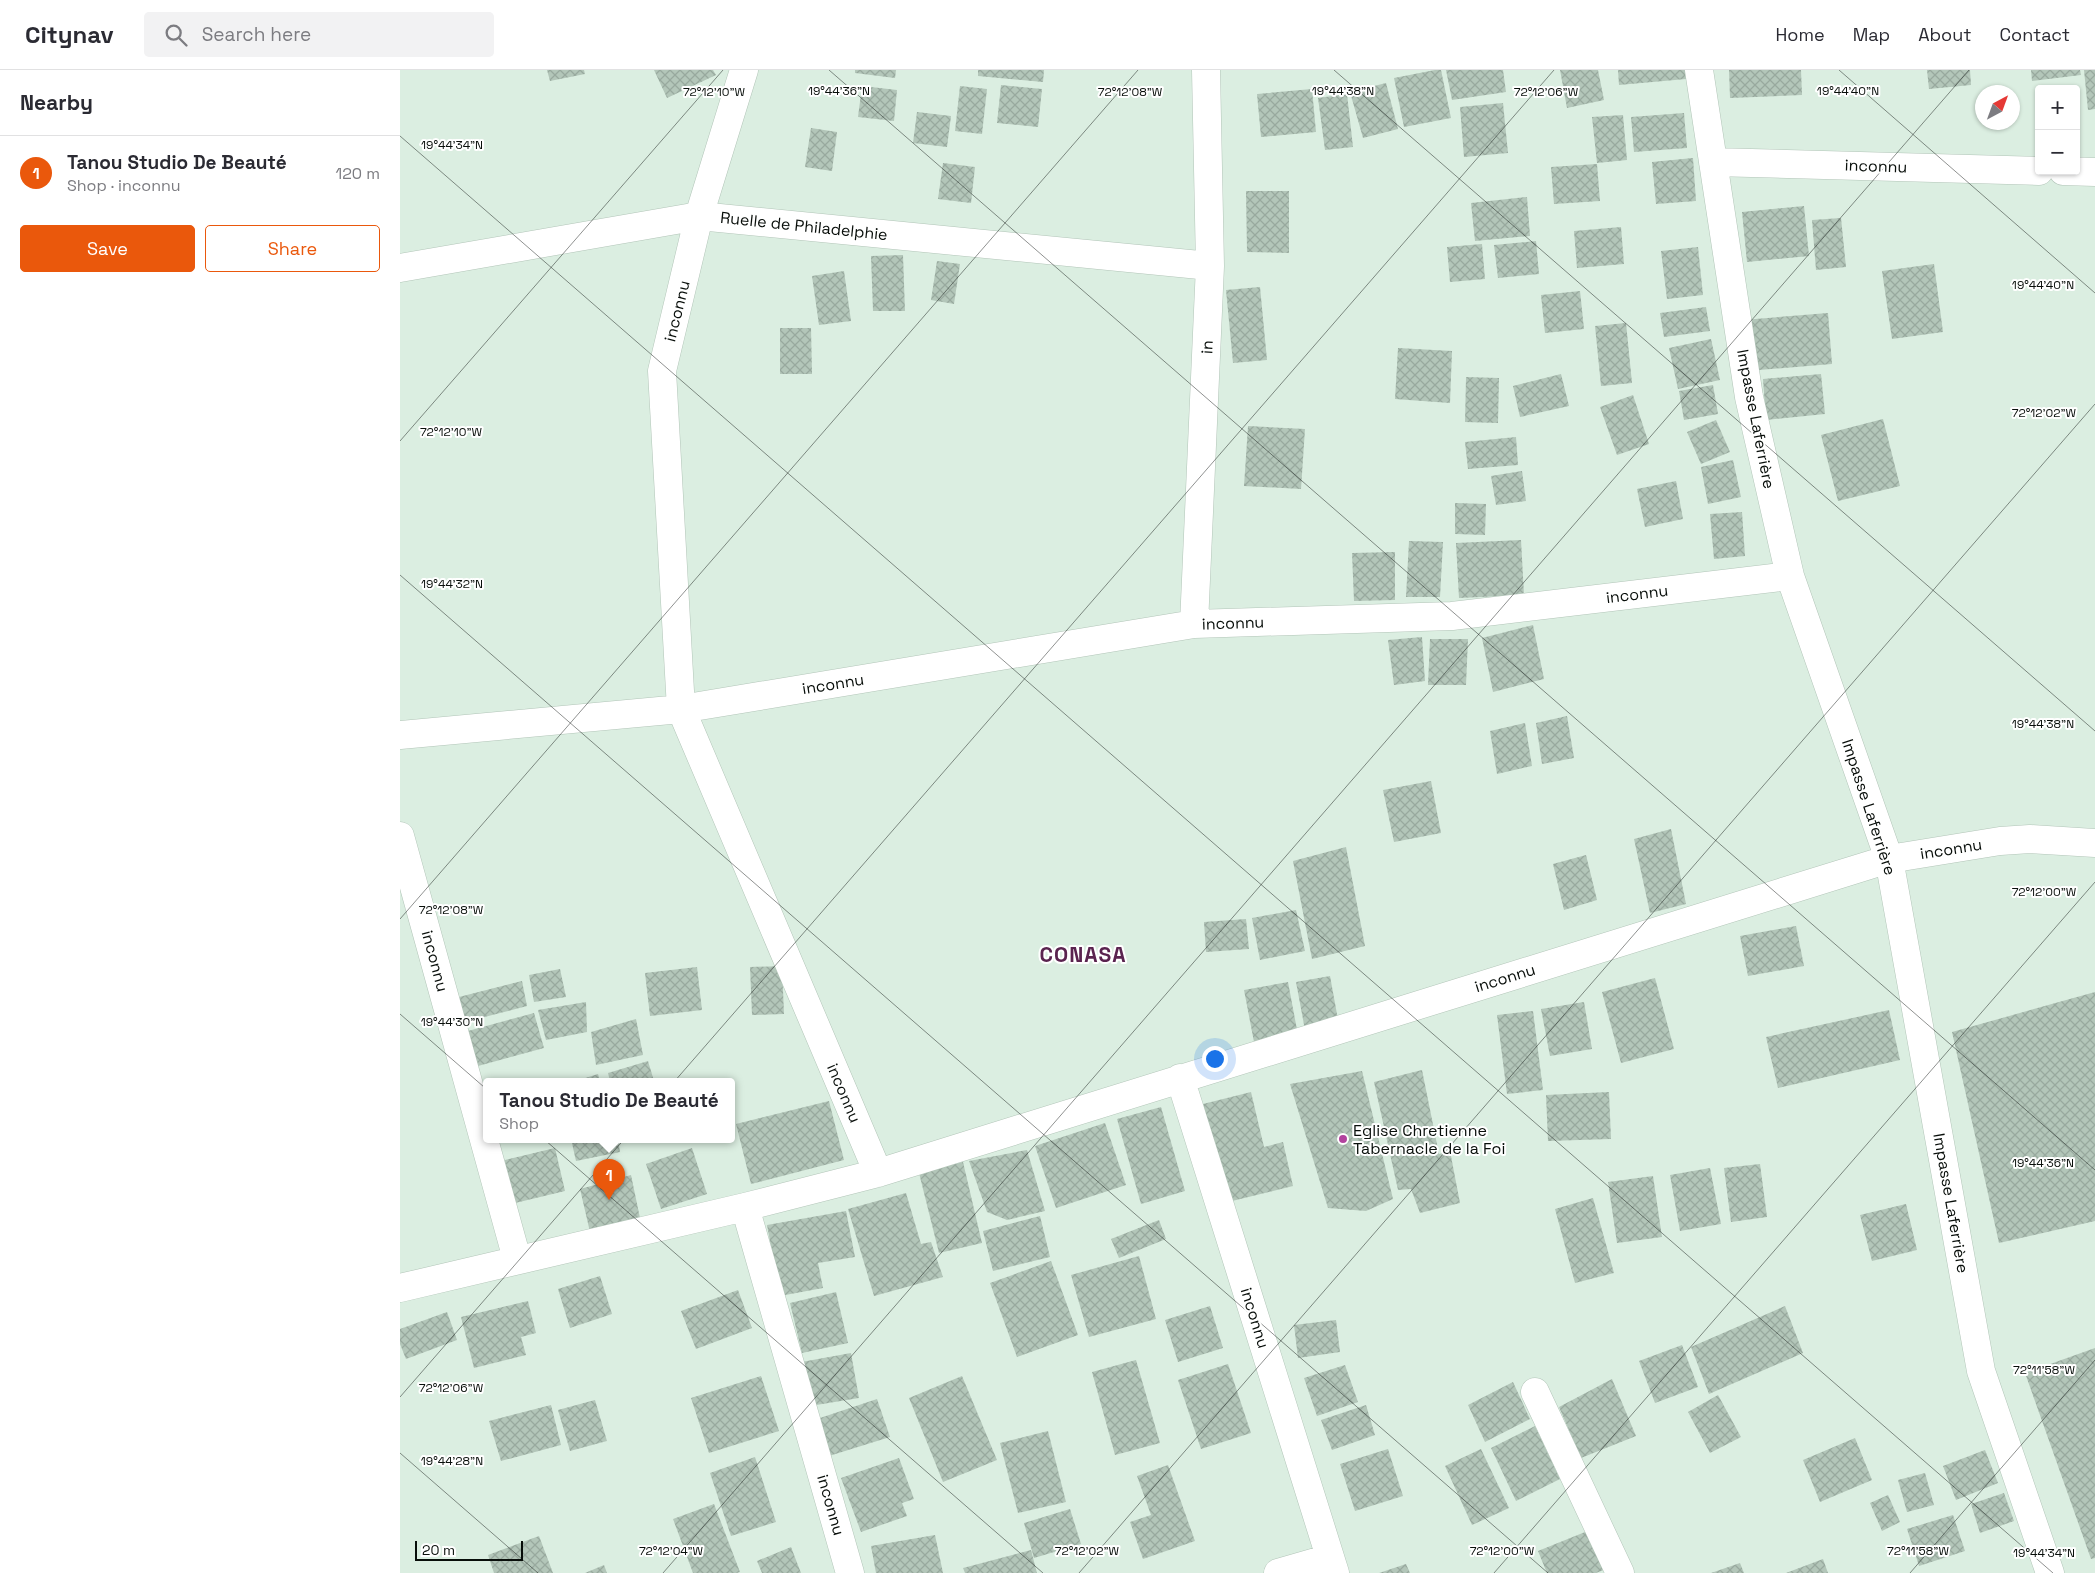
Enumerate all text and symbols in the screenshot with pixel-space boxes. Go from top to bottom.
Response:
search box [144,12,494,57]
text: Citynav [25,19,114,50]
icon: search [162,21,190,49]
text: Search here [202,22,311,47]
text: Home [1776,23,1825,46]
text: Map [1853,23,1890,46]
text: About [1918,23,1972,46]
text: Contact [2000,23,2070,46]
text: 19°44'36"N [808,83,870,99]
text: 19°44'38"N [1312,83,1374,99]
text: 19°44'40"N [1817,83,1879,99]
text: 72°12'10"W [683,84,746,100]
text: 72°12'08"W [1098,84,1163,100]
text: 72°12'06"W [1514,84,1579,100]
north arrow [1975,85,2020,130]
map controls [2035,85,2080,175]
button: + [2035,85,2080,130]
text: Nearby [20,89,93,116]
button: − [2035,130,2080,175]
text: 19°44'34"N [421,137,483,153]
text: Tanou Studio De Beauté [67,150,287,175]
street label: inconnu [1844,154,1908,178]
text: 1 [32,163,40,184]
text: 120 m [336,163,380,184]
text: Shop · inconnu [67,175,181,196]
street label: Ruelle de Philadelphie [719,207,889,245]
button: Save [20,225,195,272]
button: Share [205,225,380,272]
text: 19°44'40"N [2012,277,2074,293]
street label: inconnu [659,278,695,344]
street label: in [1196,340,1218,354]
street label: Impasse Laferrière [1732,347,1780,491]
text: 72°12'02"W [2012,405,2077,421]
text: 72°12'10"W [420,424,483,440]
text: 19°44'32"N [421,576,483,592]
street label: inconnu [1605,580,1669,608]
street label: inconnu [1201,611,1265,635]
street label: inconnu [801,669,865,699]
text: 19°44'38"N [2012,716,2074,732]
street label: Impasse Laferrière [1837,736,1901,878]
street label: inconnu [1919,834,1983,864]
text: 72°12'00"W [2012,884,2077,900]
text: 72°12'08"W [419,902,484,918]
street label: inconnu [417,928,453,994]
district label: CONASA [1039,941,1127,968]
street label: inconnu [1472,959,1538,997]
text: 19°44'30"N [421,1014,483,1030]
your location [1202,1046,1228,1072]
street label: inconnu [822,1060,866,1126]
popup [483,1078,735,1143]
text: Tanou Studio De Beauté [499,1088,719,1113]
text: Shop [499,1113,539,1134]
place label: Eglise Chretienne Tabernacle de la Foi [1353,1120,1505,1159]
street label: Impasse Laferrière [1928,1131,1974,1275]
marker: Eglise Chretienne Tabernacle de la Foi [1337,1133,1349,1145]
text: 19°44'36"N [2012,1155,2074,1171]
pin: 1 [593,1159,625,1200]
street label: inconnu [1236,1285,1274,1351]
text: 72°11'58"W [2013,1362,2075,1378]
text: 72°12'06"W [419,1380,484,1396]
text: 19°44'28"N [421,1453,483,1469]
street label: inconnu [812,1472,850,1538]
scale bar [415,1538,522,1561]
text: 20 m [422,1541,455,1559]
text: 72°12'04"W [639,1543,704,1559]
text: 72°12'02"W [1055,1543,1120,1559]
text: 72°12'00"W [1470,1543,1535,1559]
text: 72°11'58"W [1887,1543,1949,1559]
text: 19°44'34"N [2013,1545,2075,1561]

